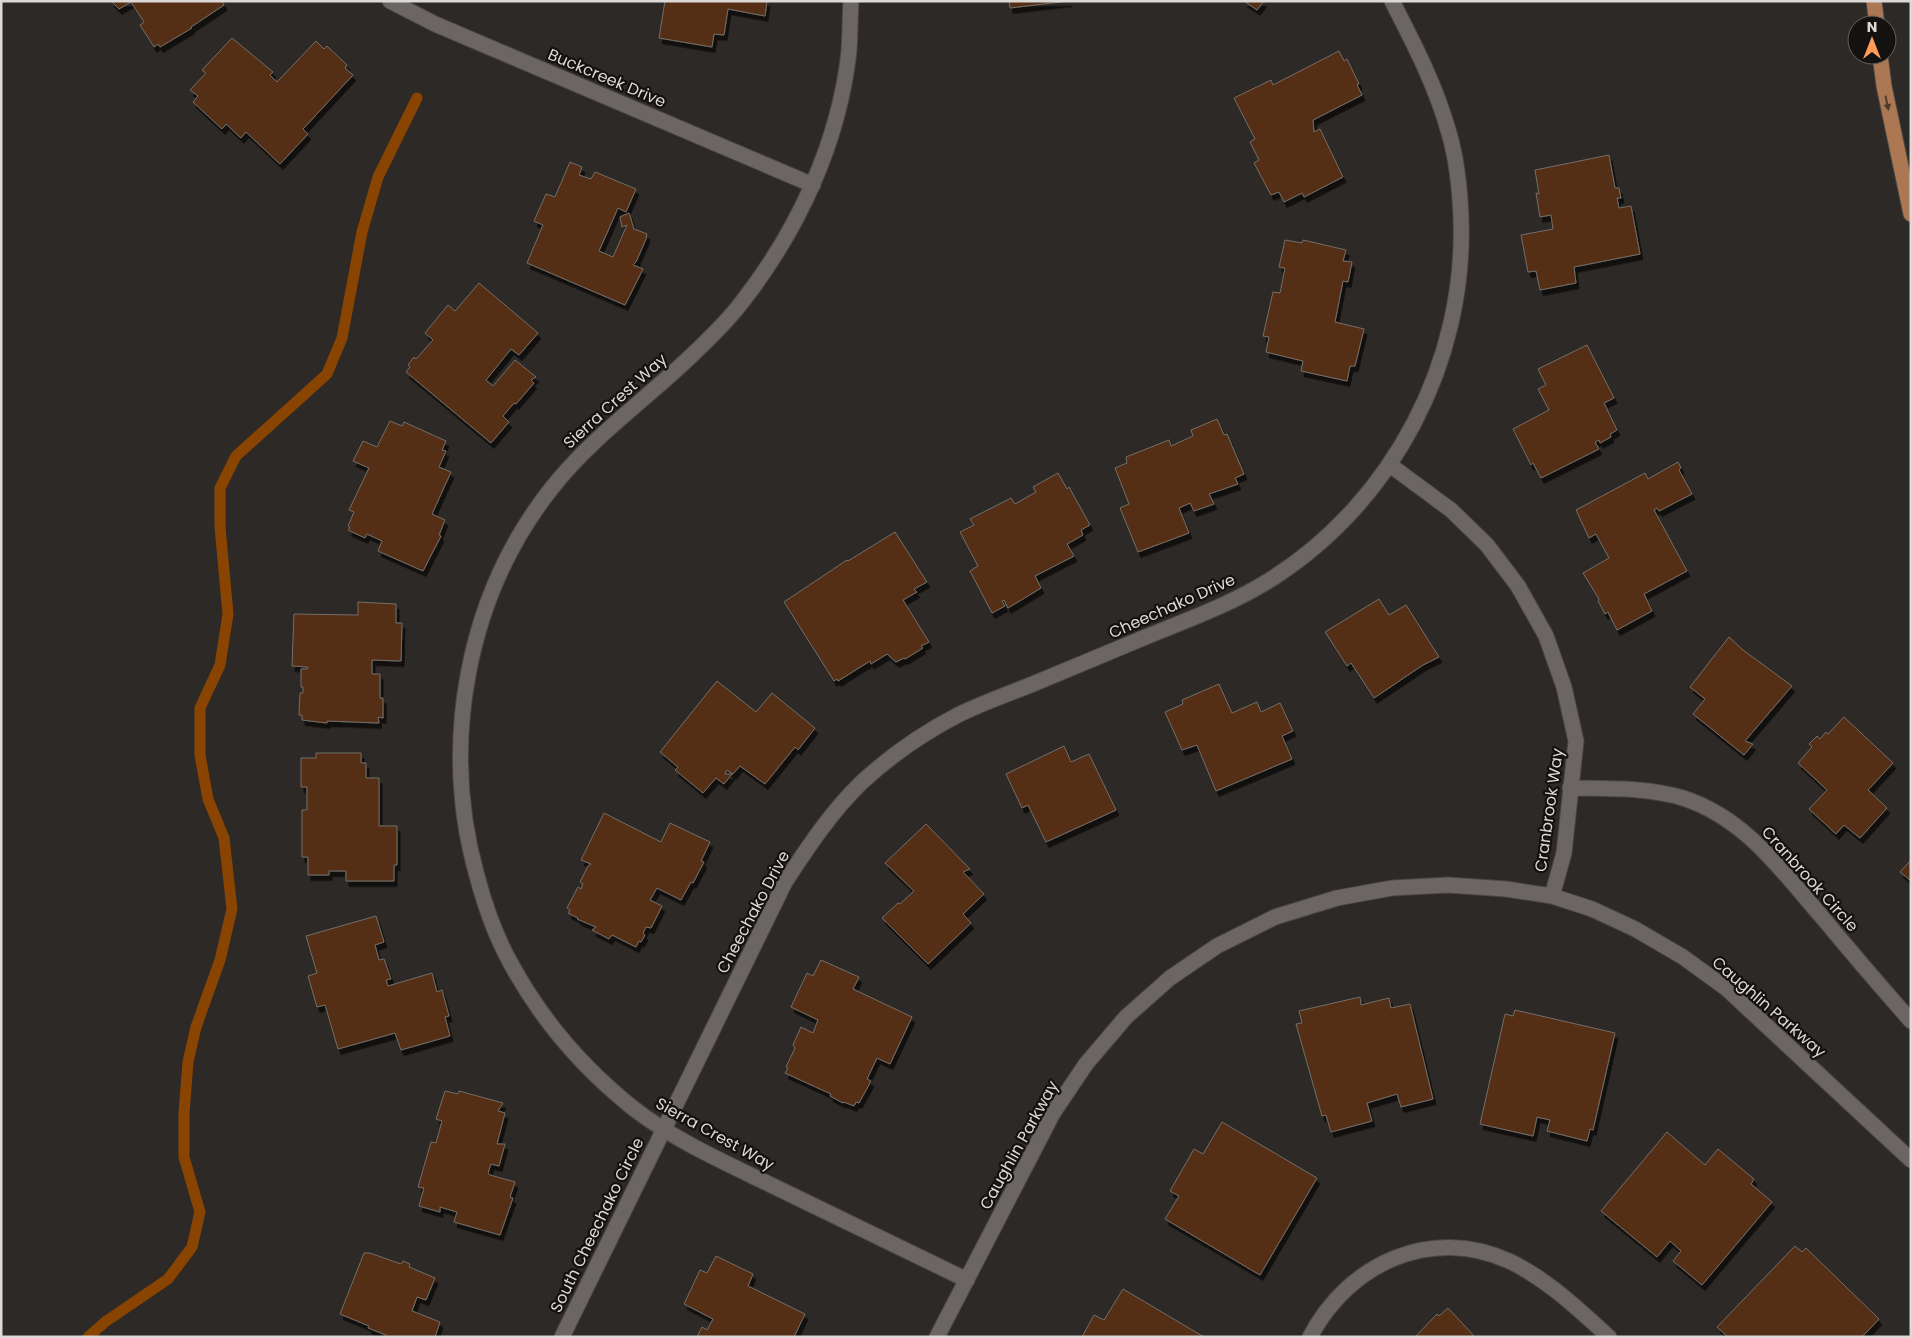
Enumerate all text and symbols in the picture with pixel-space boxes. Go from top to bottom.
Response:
north arrow [1847,15,1897,65]
text: N [1867,17,1877,37]
street label: Buckcreek Drive [544,43,670,113]
one-way arrow [1883,96,1891,111]
street label: Sierra Crest Way [558,348,672,454]
street label: Cheechako Drive [1105,568,1239,644]
street label: Cranbrook Way [1529,747,1569,873]
street label: Cranbrook Circle [1756,821,1864,937]
street label: Cheechako Drive [711,846,795,977]
street label: Caughlin Parkway [1707,951,1831,1063]
street label: Caughlin Parkway [974,1076,1064,1214]
street label: Sierra Crest Way [652,1092,778,1176]
street label: South Cheechako Circle [545,1134,649,1316]

